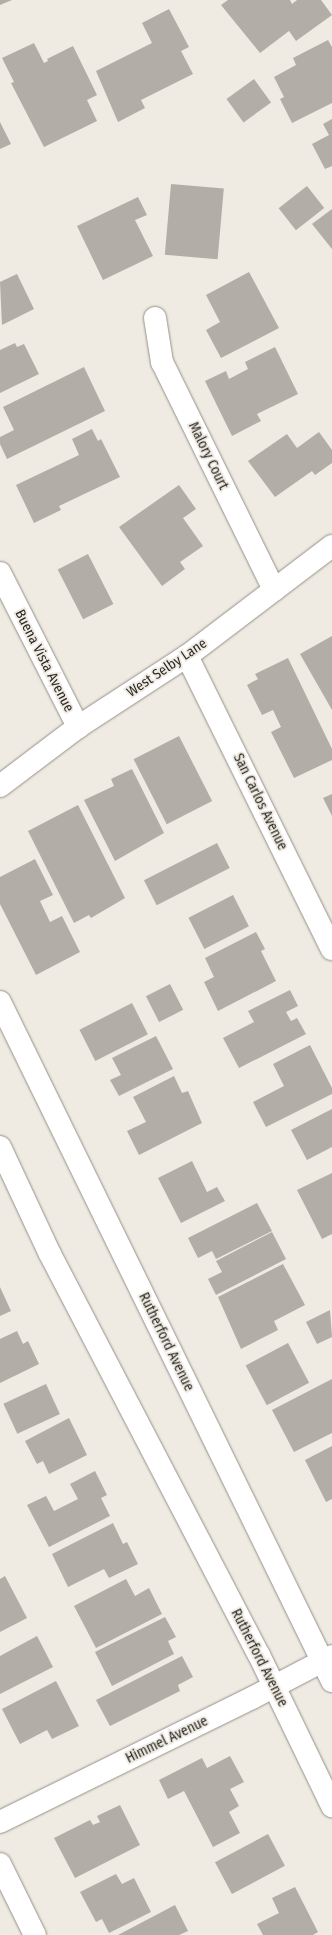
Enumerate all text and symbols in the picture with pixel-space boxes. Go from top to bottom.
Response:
street label: Malory Court [184,419,232,493]
street label: Buena Vista Avenue [11,607,77,715]
street label: West Selby Lane [124,635,210,701]
street label: San Carlos Avenue [229,751,291,853]
street label: Rutherford Avenue [135,1290,197,1394]
street label: Rutherford Avenue [227,1606,291,1710]
street label: Himmel Avenue [123,1713,211,1767]

